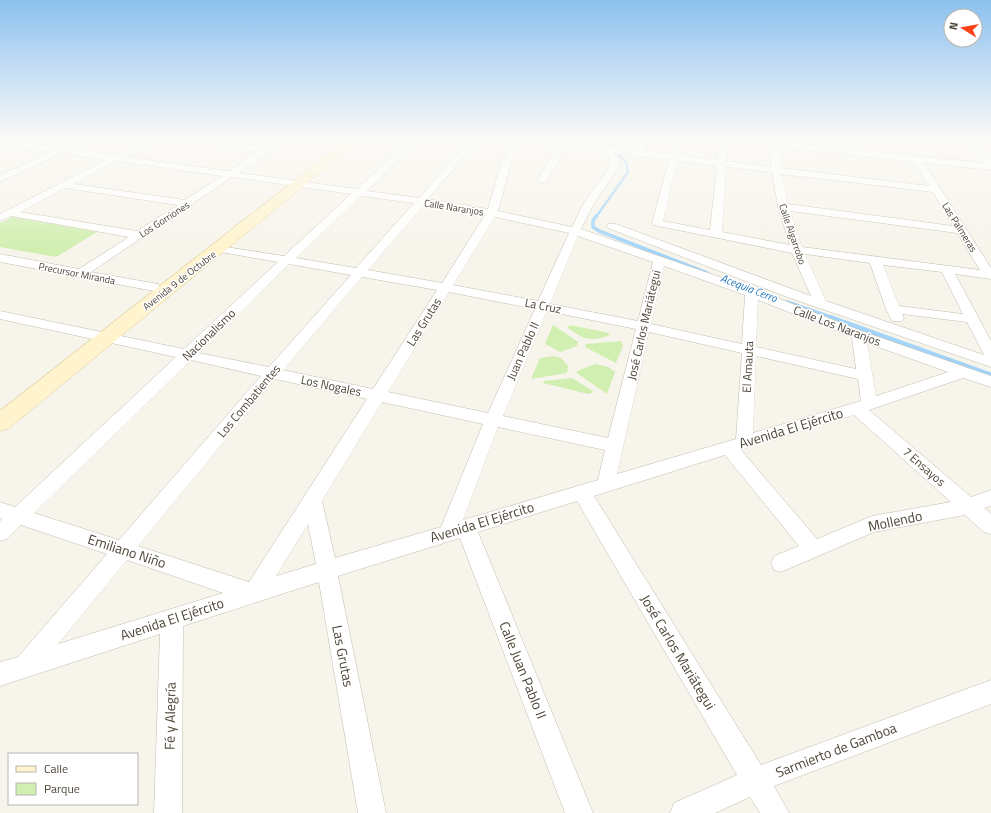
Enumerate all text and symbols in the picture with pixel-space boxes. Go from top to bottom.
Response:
north arrow [943,8,983,48]
text: N [945,21,962,31]
street label: Calle Naranjos [423,195,485,220]
street label: Los Gorriones [136,197,193,241]
street label: Las Palmeras [938,199,981,255]
street label: Calle Algarrobo [775,202,810,267]
street label: Avenida 9 de Octubre [139,247,219,314]
street label: Precursor Miranda [37,259,117,288]
street label: José Carlos Mariátegui [622,268,665,382]
water label: Acequia Cerro [718,270,780,306]
street label: La Cruz [523,293,563,318]
street label: Las Grutas [401,294,446,350]
street label: Calle Los Naranjos [791,300,884,351]
street label: Nacionalismo [178,304,240,365]
street label: Juan Pablo II [501,319,544,383]
street label: El Amauta [737,341,758,393]
street label: Los Combatientes [212,360,285,441]
street label: Los Nogales [299,370,363,401]
street label: Avenida El Ejército [736,402,846,453]
street label: 7 Ensayos [899,443,950,491]
street label: Avenida El Ejército [427,496,537,547]
street label: Mollendo [866,505,924,536]
street label: Emiliano Niño [85,528,169,573]
street label: José Carlos Mariátegui [636,590,721,713]
street label: Avenida El Ejército [117,592,226,645]
street label: Calle Juan Pablo II [494,618,553,722]
street label: Las Grutas [327,623,360,689]
street label: Fé y Alegría [158,682,181,750]
street label: Sarmierto de Gamboa [772,717,899,782]
legend [8,753,138,805]
text: Calle [44,759,68,778]
text: Parque [44,779,80,798]

